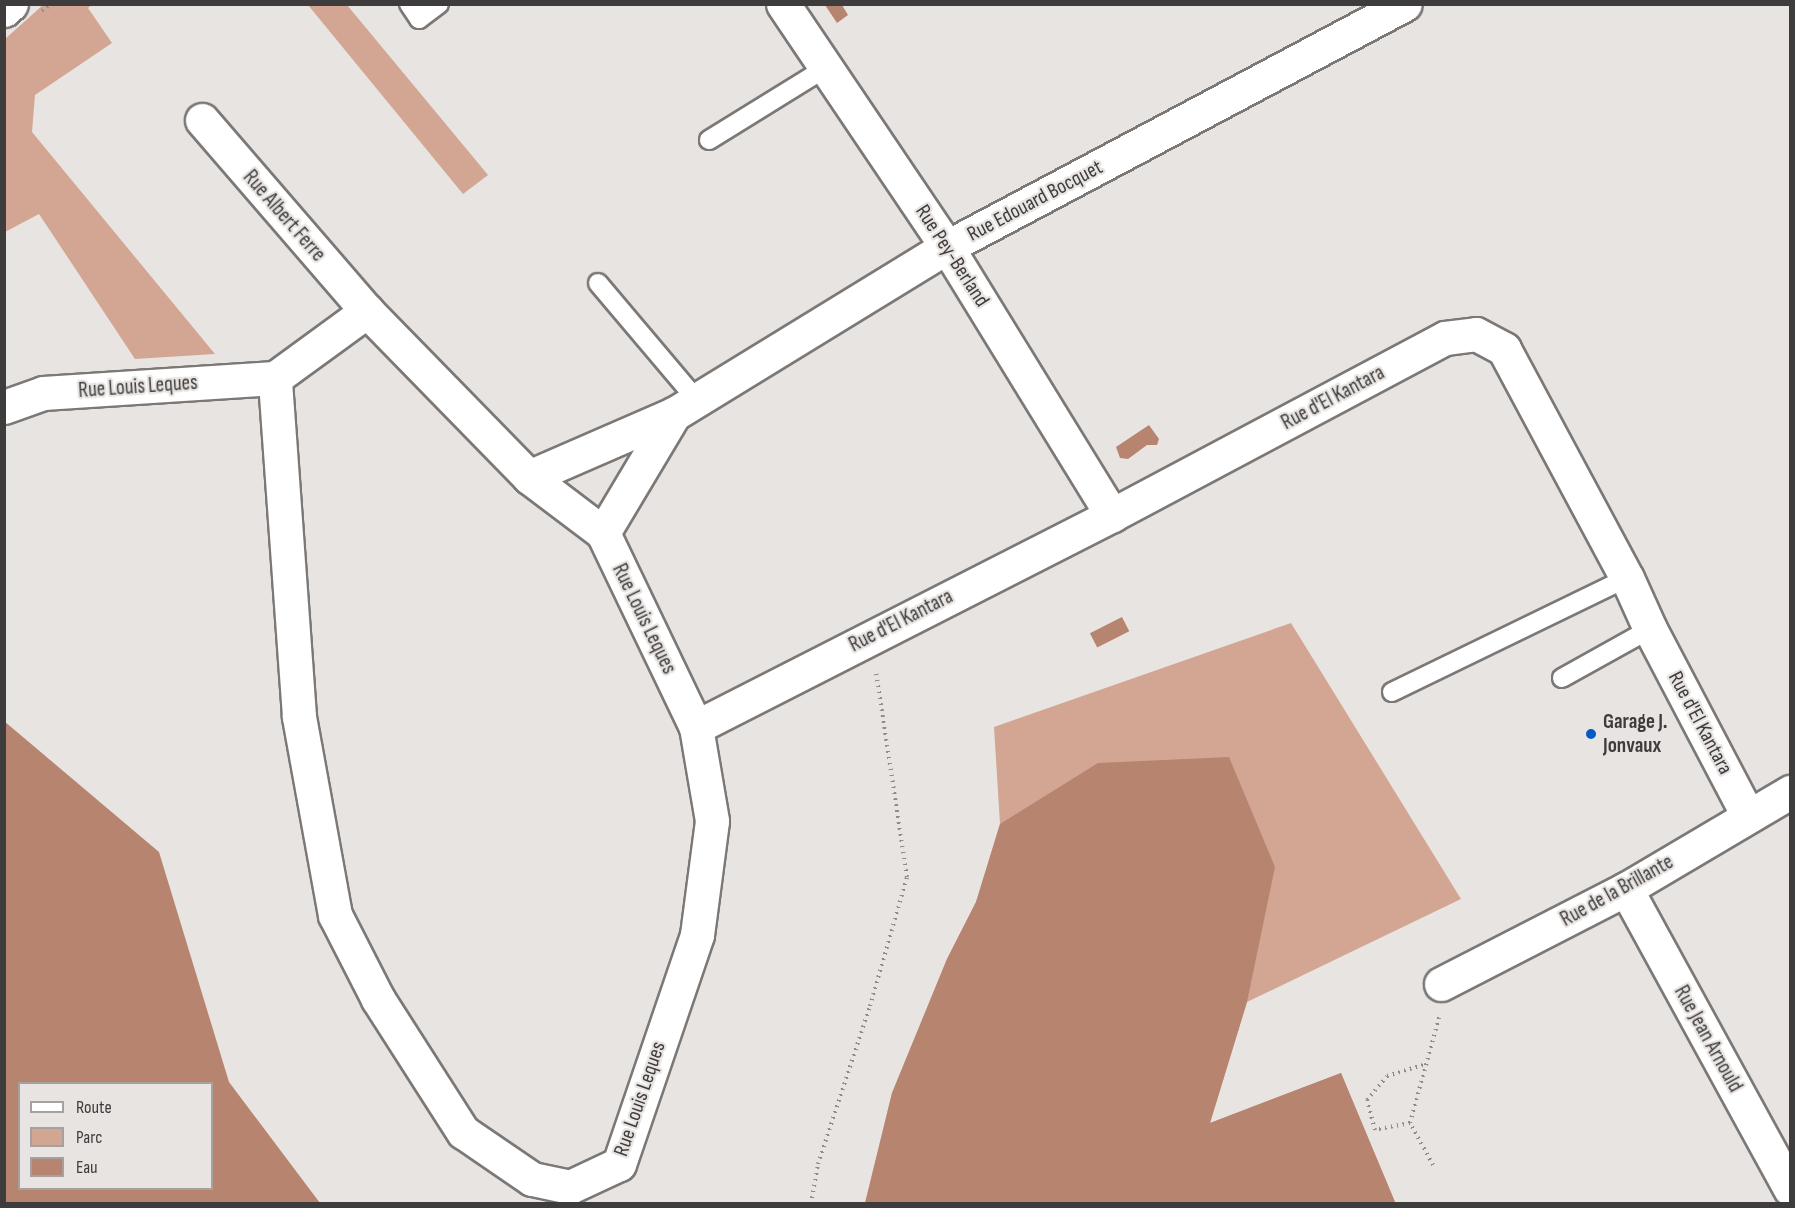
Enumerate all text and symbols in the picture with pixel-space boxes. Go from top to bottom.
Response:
street label: Rue Edouard Bocquet [963,155,1107,247]
street label: Rue Albert Ferre [237,165,331,267]
street label: Rue Pey-Berland [910,200,994,312]
street label: Rue d'El Kantara [1277,360,1389,436]
street label: Rue Louis Leques [77,370,199,404]
street label: Rue Louis Leques [606,560,682,678]
street label: Rue d'El Kantara [845,584,957,658]
street label: Rue d'El Kantara [1662,667,1738,779]
place label: Garage J. Jonvaux [1603,709,1667,759]
marker: Garage J. Jonvaux [1584,727,1598,741]
street label: Rue de la Brillante [1556,850,1678,932]
street label: Rue Jean Arnould [1668,981,1748,1097]
street label: Rue Louis Leques [609,1038,671,1160]
legend [18,1082,213,1190]
text: Route [76,1097,112,1118]
text: Parc [76,1127,102,1148]
text: Eau [76,1157,98,1178]

